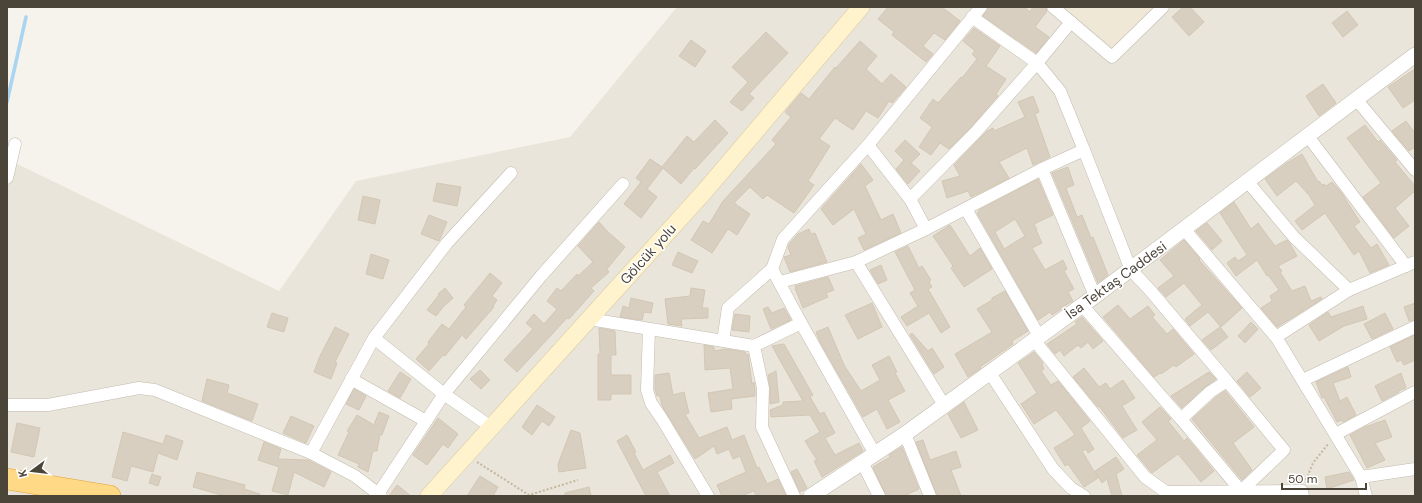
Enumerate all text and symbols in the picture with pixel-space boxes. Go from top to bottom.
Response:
street label: Gölcük yolu [616,220,680,288]
street label: İsa Tektaş Caddesi [1062,237,1170,323]
north arrow [12,451,52,491]
scale bar [1282,465,1366,491]
text: K [15,468,30,479]
text: 50 m [1288,471,1317,487]

